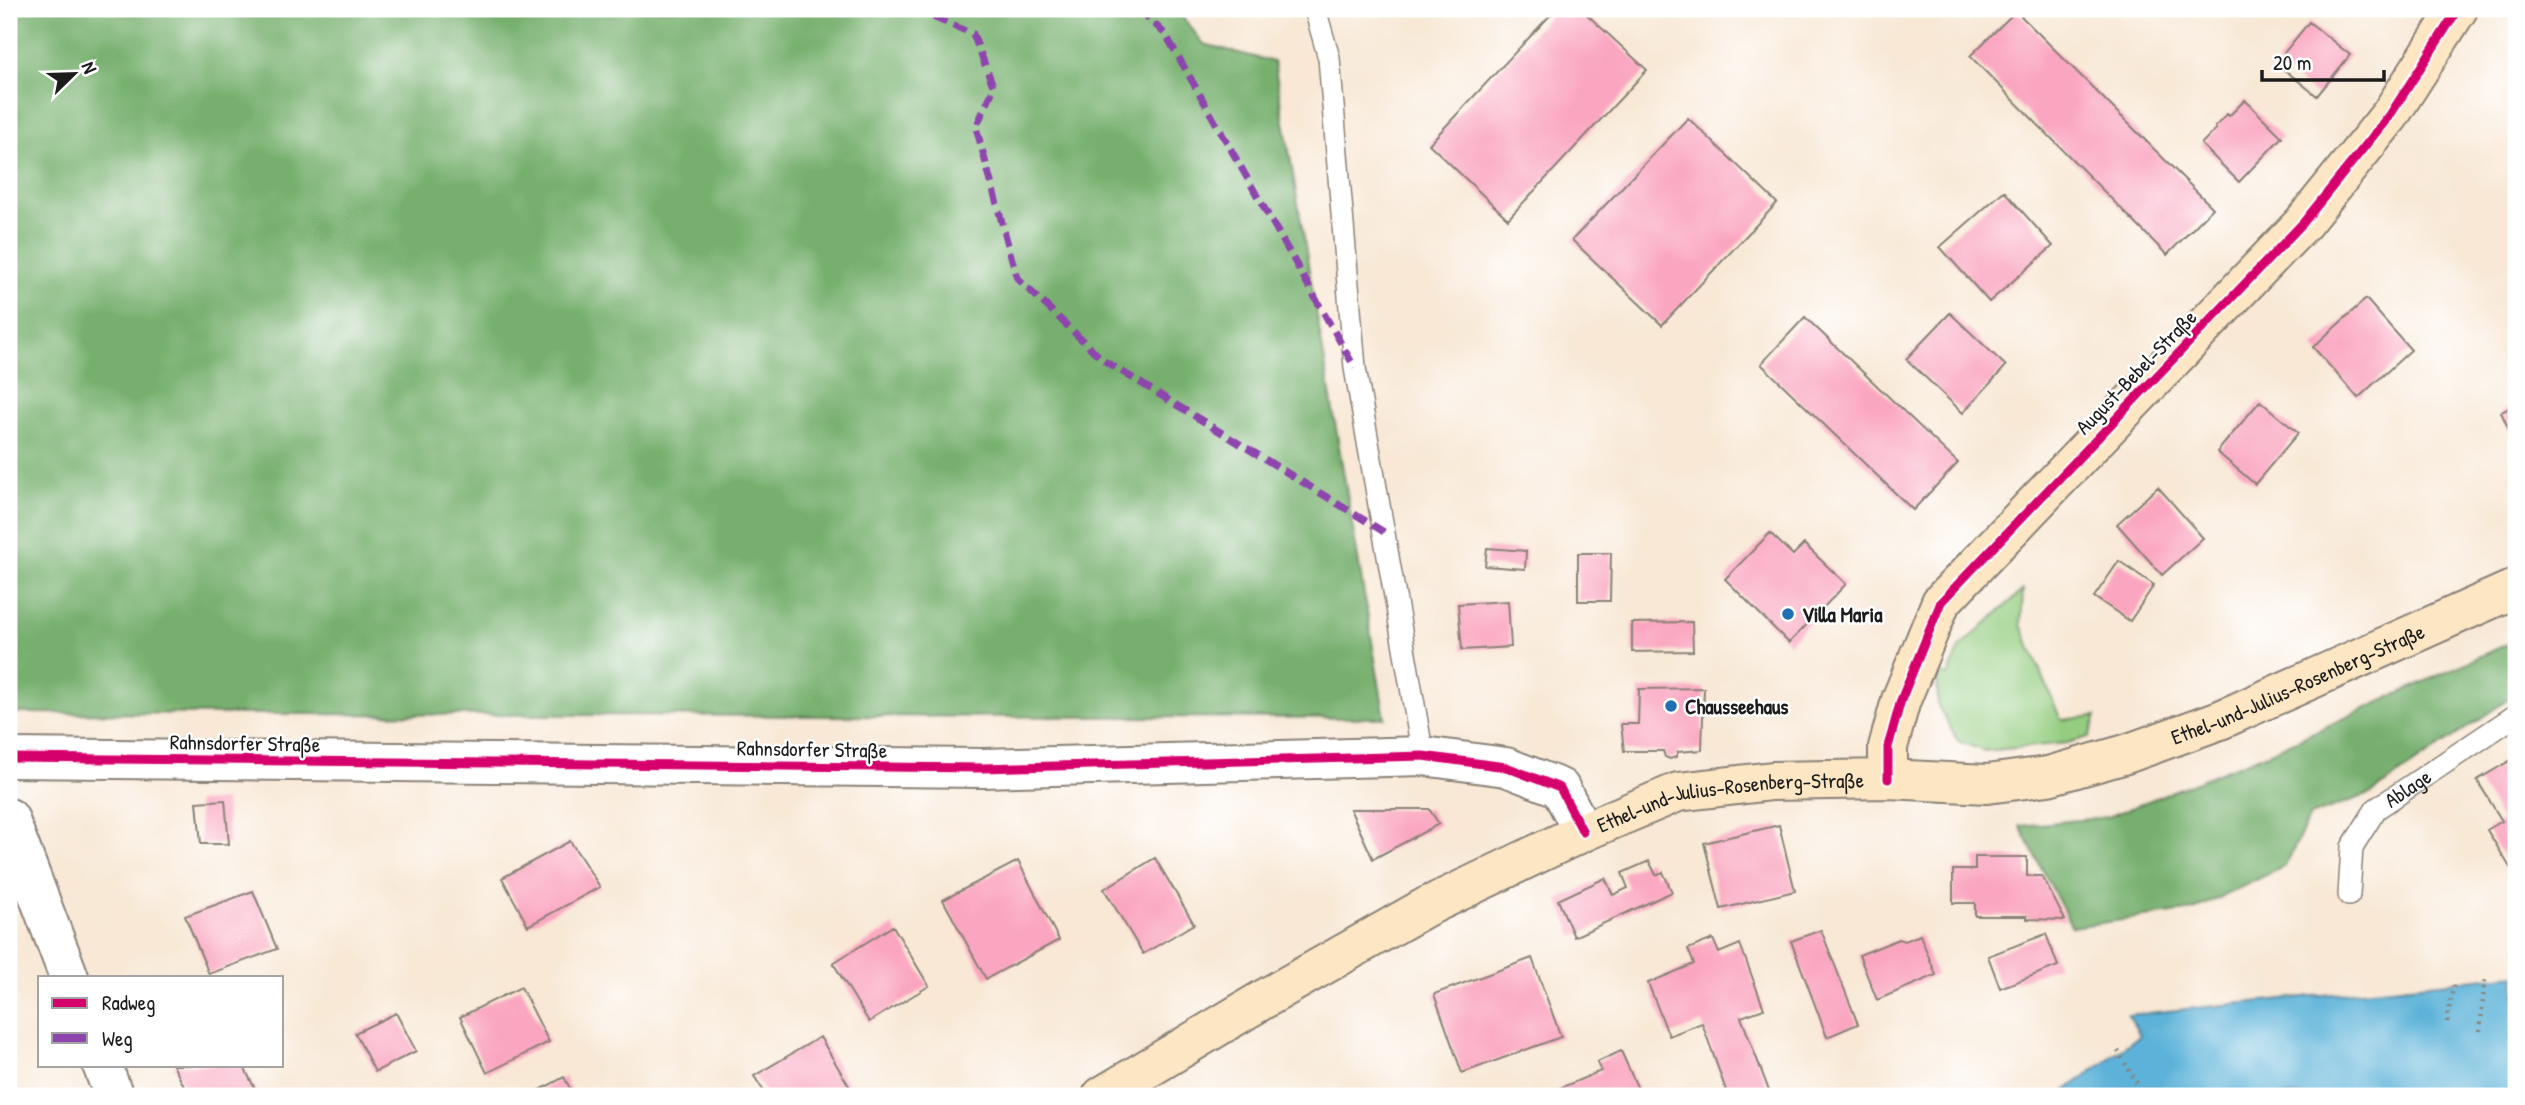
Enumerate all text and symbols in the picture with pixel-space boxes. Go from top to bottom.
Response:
north arrow [38,38,108,108]
scale bar [2262,38,2385,82]
text: 20 m [2273,48,2311,77]
text: N [76,58,104,77]
street label: August-Bebel-Straße [2069,303,2203,441]
place label: Villa Maria [1802,600,1883,629]
marker: Villa Maria [1780,606,1796,622]
street label: Ethel-und-Julius-Rosenberg-Straße [2167,616,2429,751]
place label: Chausseehaus [1685,692,1788,721]
marker: Chausseehaus [1663,698,1679,714]
street label: Rahnsdorfer Straße [170,727,320,759]
street label: Rahnsdorfer Straße [737,733,887,765]
street label: Ablage [2378,762,2437,814]
street label: Ethel-und-Julius-Rosenberg-Straße [1592,765,1864,839]
legend [38,976,284,1066]
text: Radweg [102,988,155,1017]
text: Weg [102,1024,133,1053]

